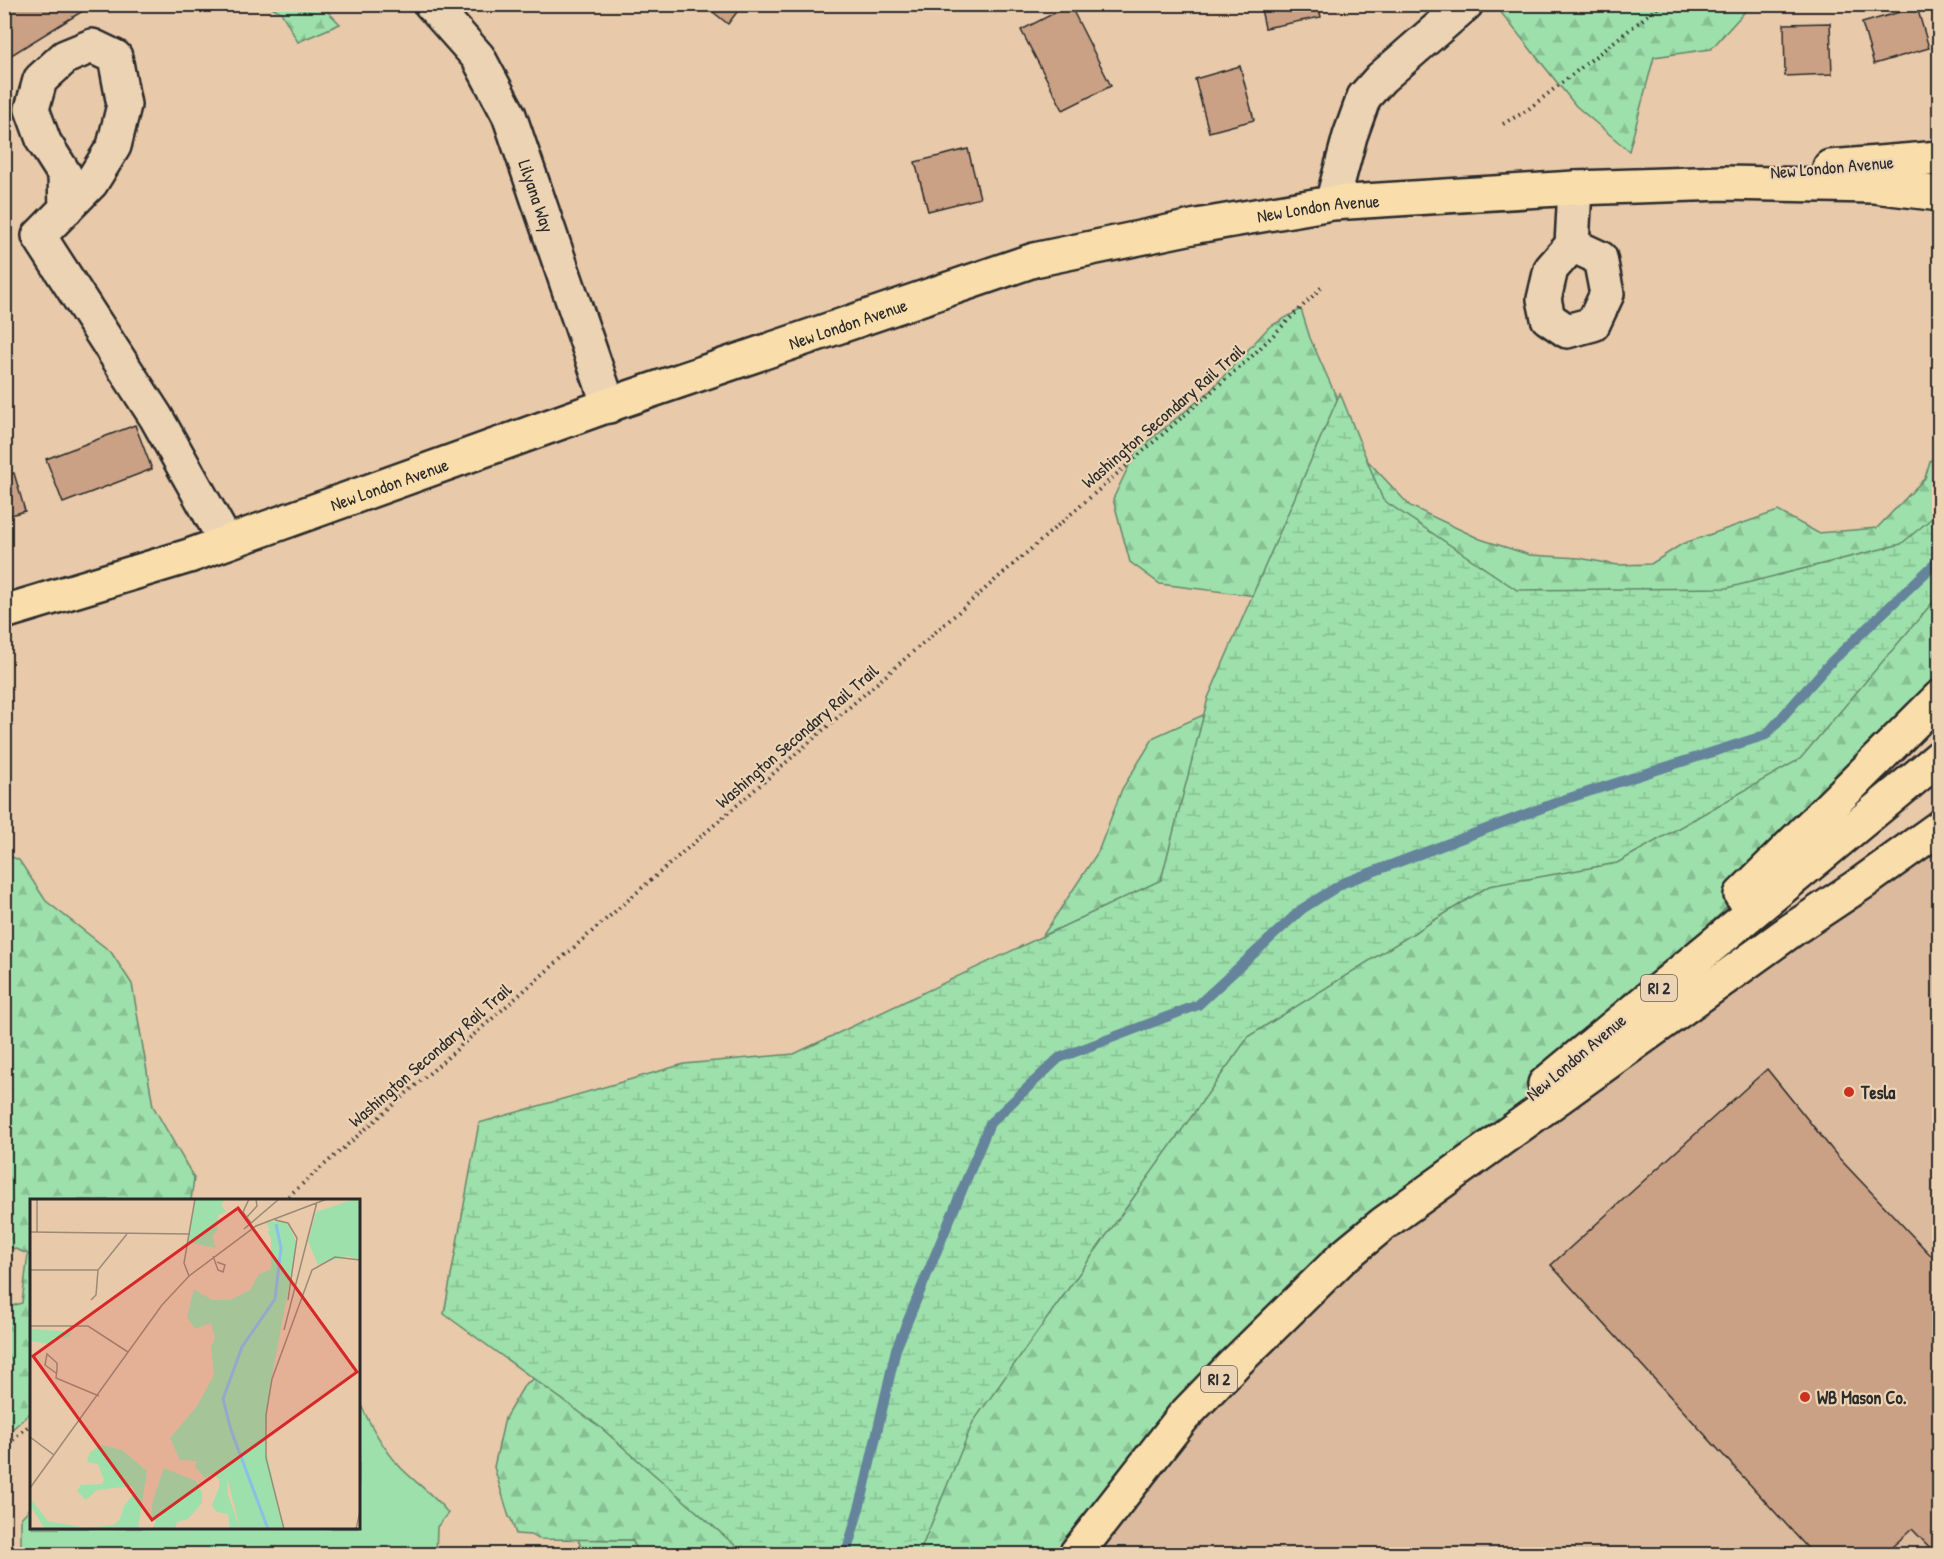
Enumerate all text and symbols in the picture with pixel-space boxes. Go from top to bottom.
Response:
street label: New London Avenue [1769,149,1895,185]
street label: Lilyana Way [513,156,561,236]
street label: New London Avenue [1255,188,1380,228]
street label: New London Avenue [785,292,910,355]
street label: Washington Secondary Rail Trail [1076,338,1250,494]
street label: New London Avenue [327,451,452,517]
street label: Washington Secondary Rail Trail [710,658,884,814]
road number: RI 2 [1641,975,1677,1001]
street label: Washington Secondary Rail Trail [343,977,517,1133]
street label: New London Avenue [1521,1008,1631,1106]
place label: Tesla [1860,1080,1896,1105]
marker: Tesla [1842,1085,1856,1099]
inset map [30,1199,360,1529]
road number: RI 2 [1201,1366,1237,1392]
place label: WB Mason Co. [1817,1385,1907,1410]
marker: WB Mason Co. [1798,1390,1812,1404]

